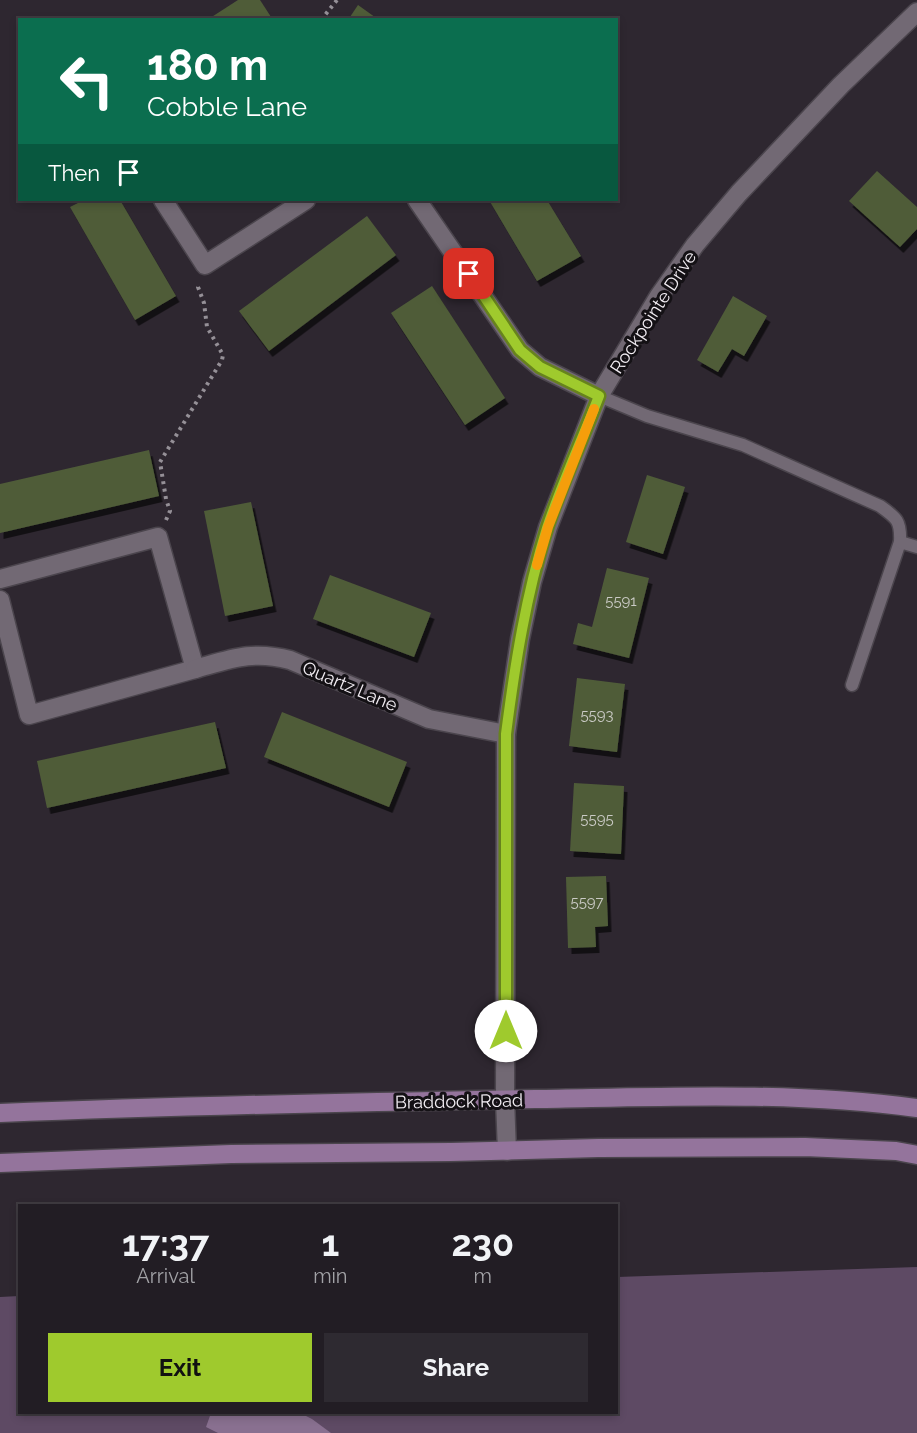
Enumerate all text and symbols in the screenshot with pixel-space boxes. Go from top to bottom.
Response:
text: 180 m [147,41,268,90]
icon: left [48,42,126,120]
text: Cobble Lane [147,91,307,122]
icon: arrive [112,156,145,189]
text: Then [48,160,100,186]
street label: Rockpointe Drive [606,246,701,377]
pin [443,248,494,299]
icon: arrive [452,257,485,290]
house number: 5591 [605,592,637,610]
street label: Quartz Lane [299,657,401,716]
house number: 5593 [580,706,614,724]
house number: 5595 [580,810,614,828]
house number: 5597 [570,893,604,911]
position arrow [474,999,538,1063]
street label: Braddock Road [395,1089,523,1113]
text: 17:37 [122,1222,209,1264]
text: 1 [321,1222,339,1264]
text: 230 [452,1222,514,1264]
text: Arrival [136,1264,195,1288]
text: min [313,1264,348,1288]
text: m [474,1264,492,1288]
button: Exit [48,1333,312,1402]
button: Share [324,1333,588,1402]

